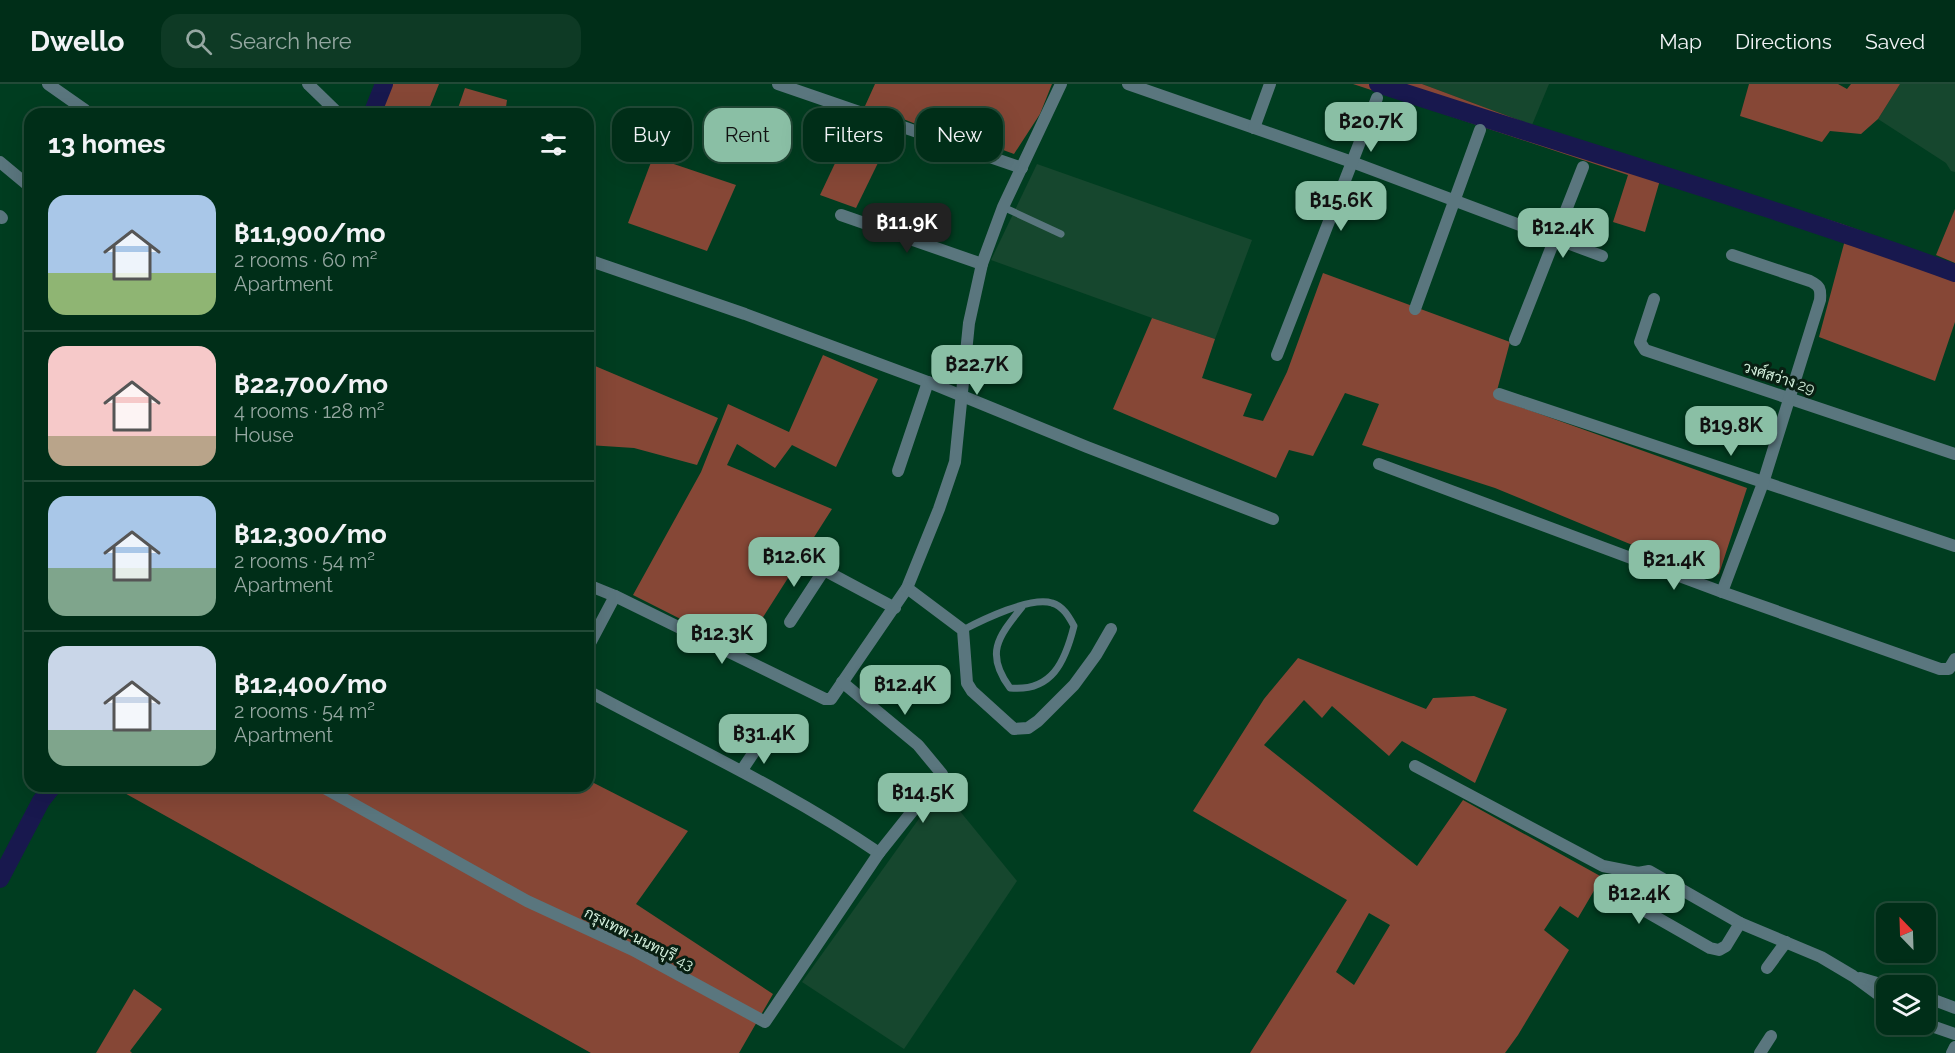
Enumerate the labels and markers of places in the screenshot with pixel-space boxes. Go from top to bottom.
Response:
pin: ฿20.7K [1322,102,1420,153]
pin: ฿15.6K [1292,181,1390,232]
pin: ฿11.9K [858,203,956,254]
pin: ฿12.4K [1514,208,1612,259]
pin: ฿22.7K [928,345,1026,396]
pin: ฿19.8K [1682,406,1780,457]
pin: ฿12.6K [745,537,843,588]
pin: ฿21.4K [1625,540,1723,591]
pin: ฿12.3K [673,614,771,665]
pin: ฿12.4K [856,665,954,716]
pin: ฿31.4K [715,714,813,765]
pin: ฿14.5K [874,773,972,824]
pin: ฿12.4K [1590,874,1688,925]

